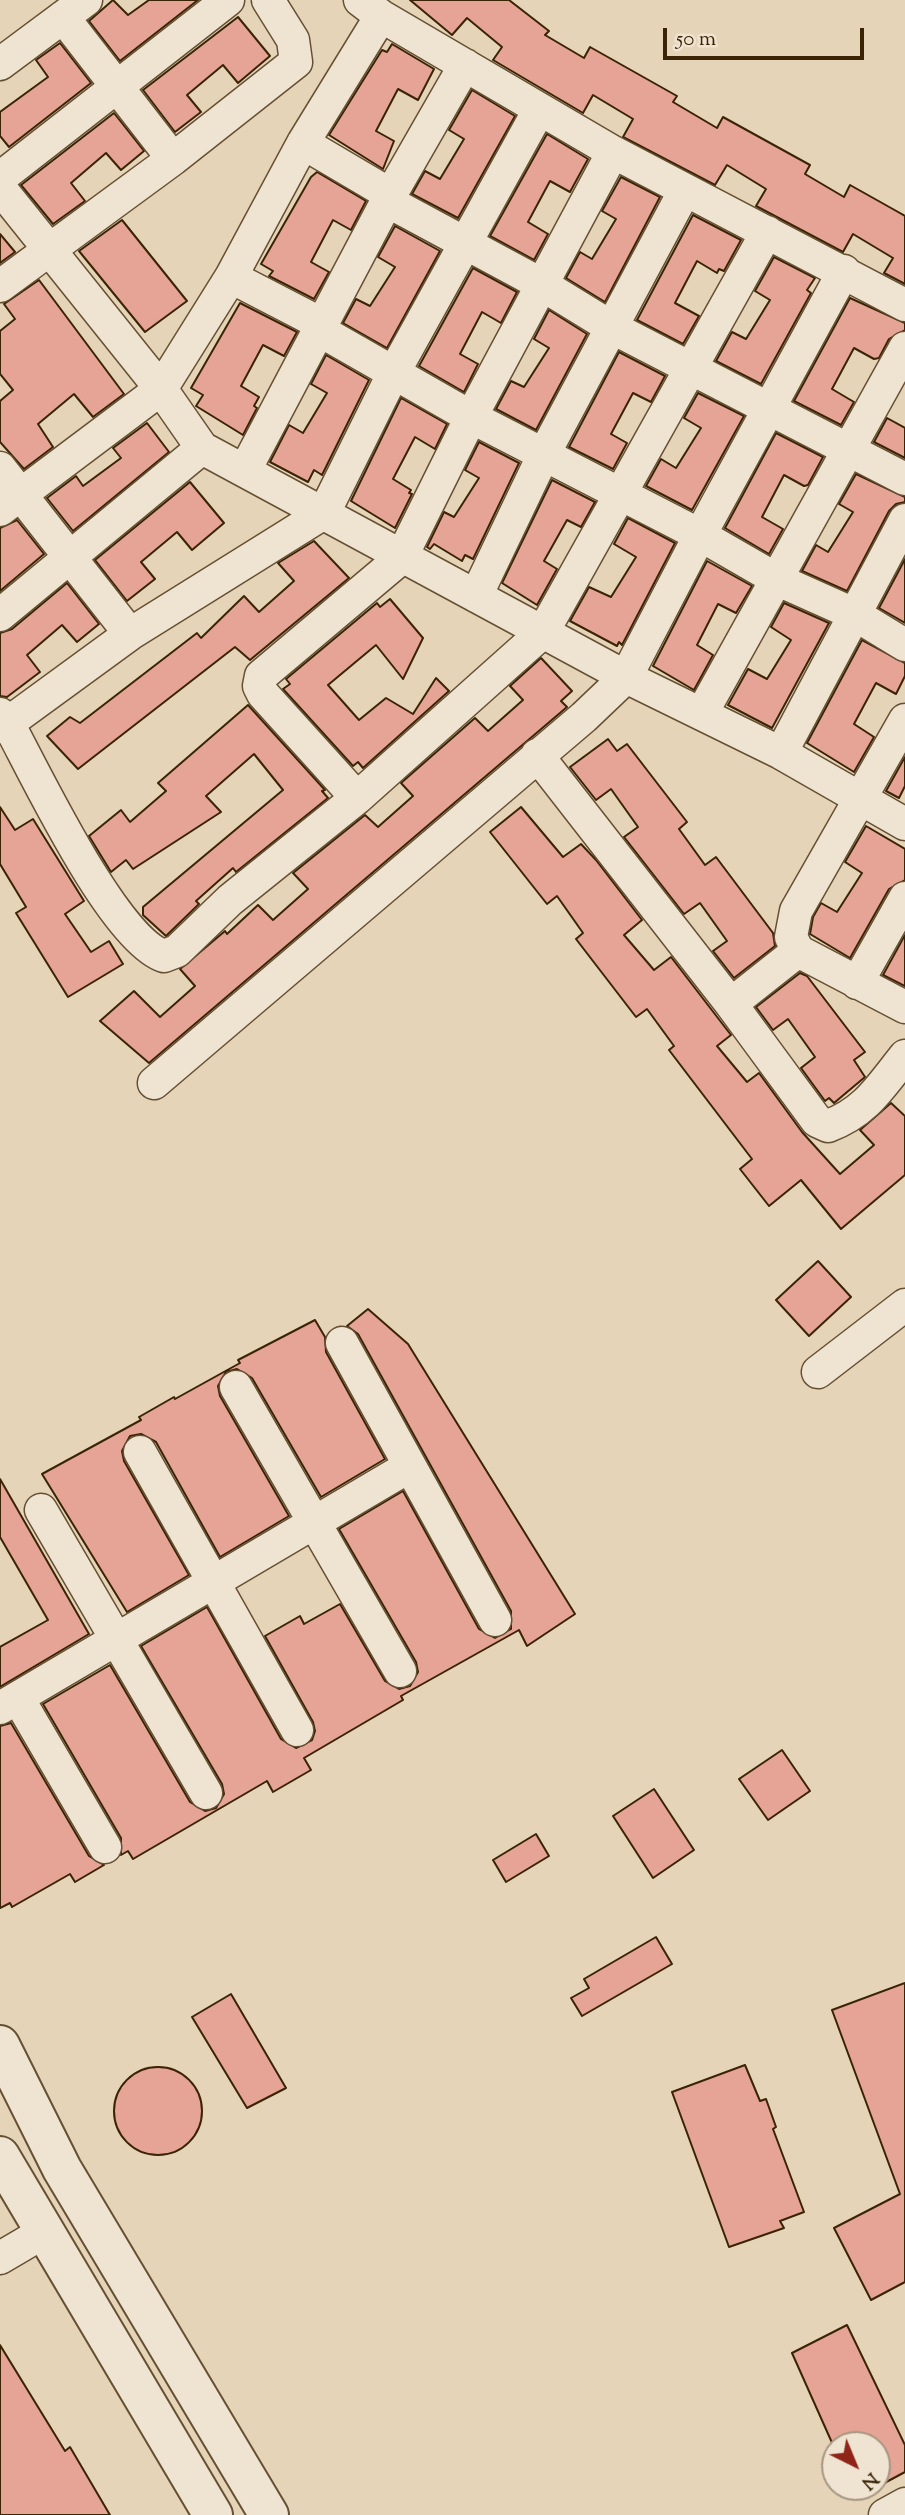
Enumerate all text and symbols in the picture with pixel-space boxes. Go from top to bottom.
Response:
scale bar [667,14,868,58]
text: 50 m [676,25,716,55]
north arrow [821,2431,891,2501]
text: N [855,2465,884,2495]

